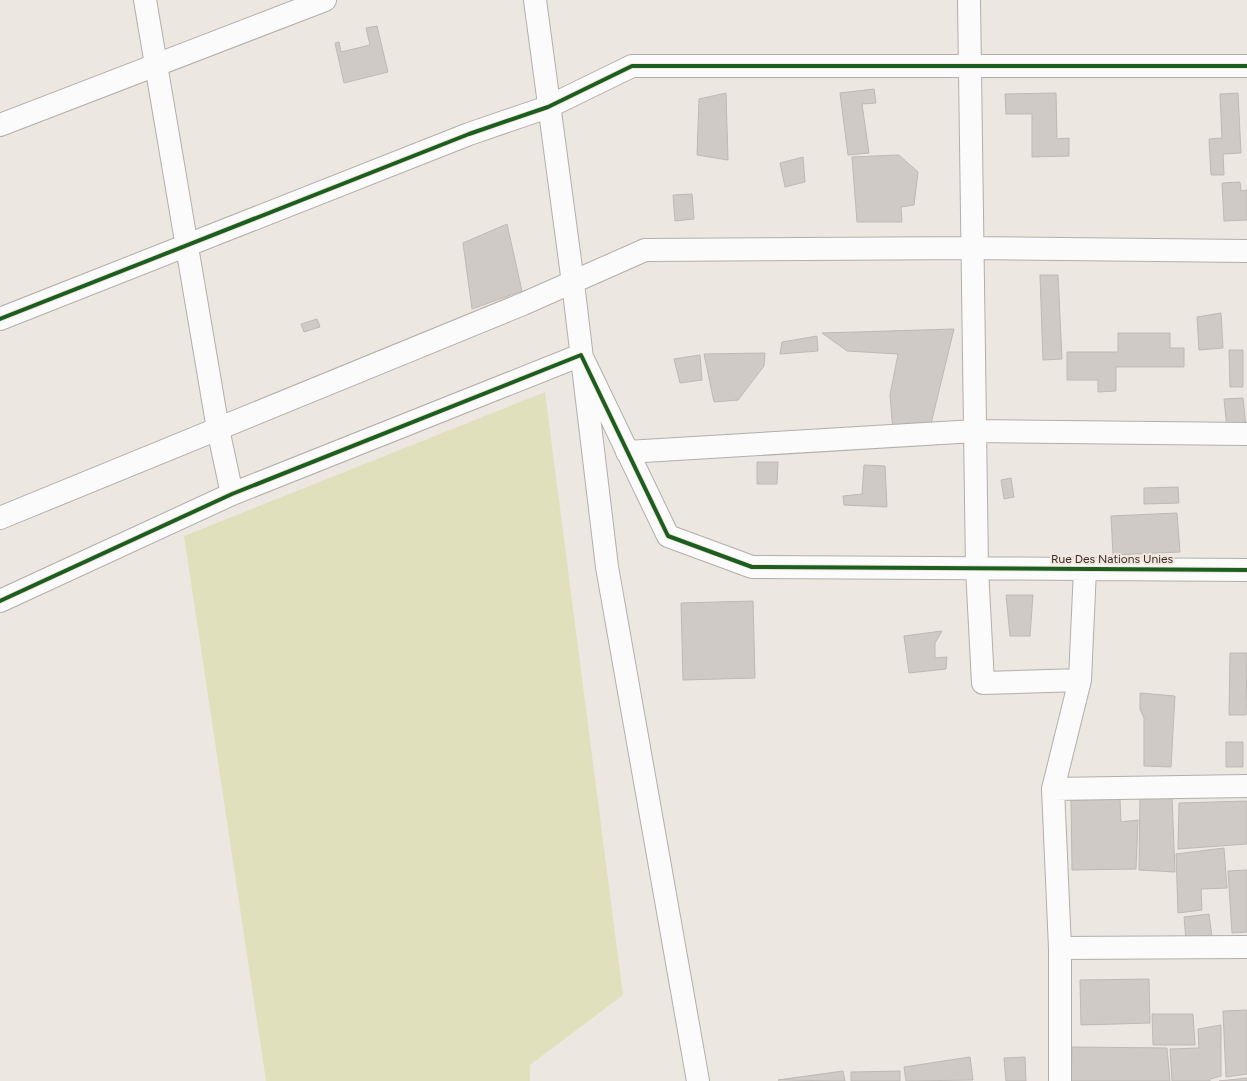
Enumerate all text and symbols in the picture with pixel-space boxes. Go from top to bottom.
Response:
street label: Rue Des Nations Unies [1051,552,1173,566]

